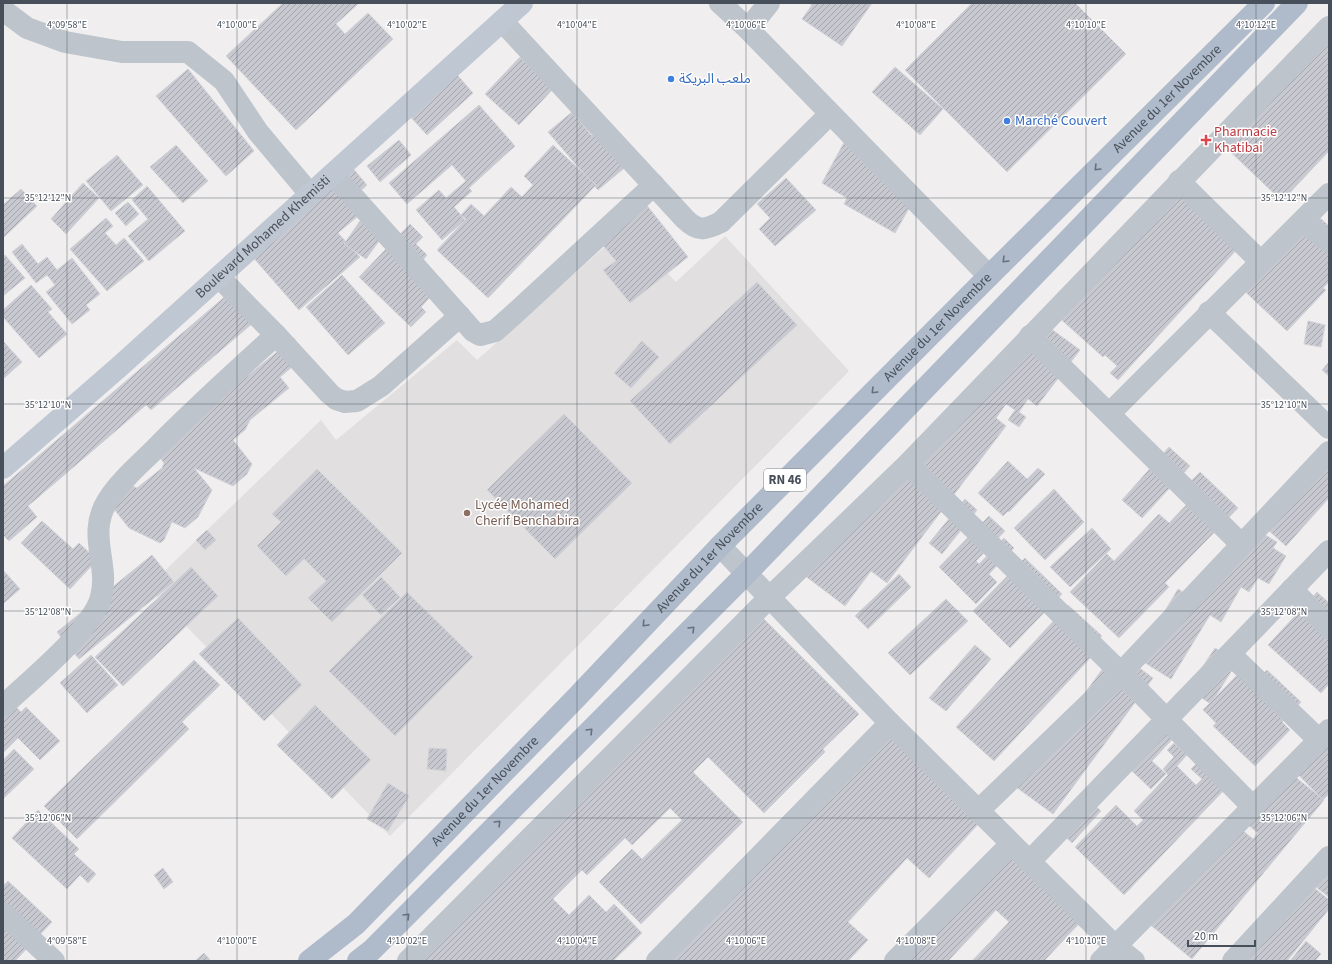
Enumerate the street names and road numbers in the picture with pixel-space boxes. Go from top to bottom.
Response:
street label: Avenue du 1er Novembre [1108,40,1227,158]
street label: Boulevard Mohamed Khemisti [191,170,335,303]
street label: Avenue du 1er Novembre [879,268,997,387]
road number: RN 46 [764,469,806,491]
street label: Avenue du 1er Novembre [651,498,768,618]
street label: Avenue du 1er Novembre [427,732,544,851]

